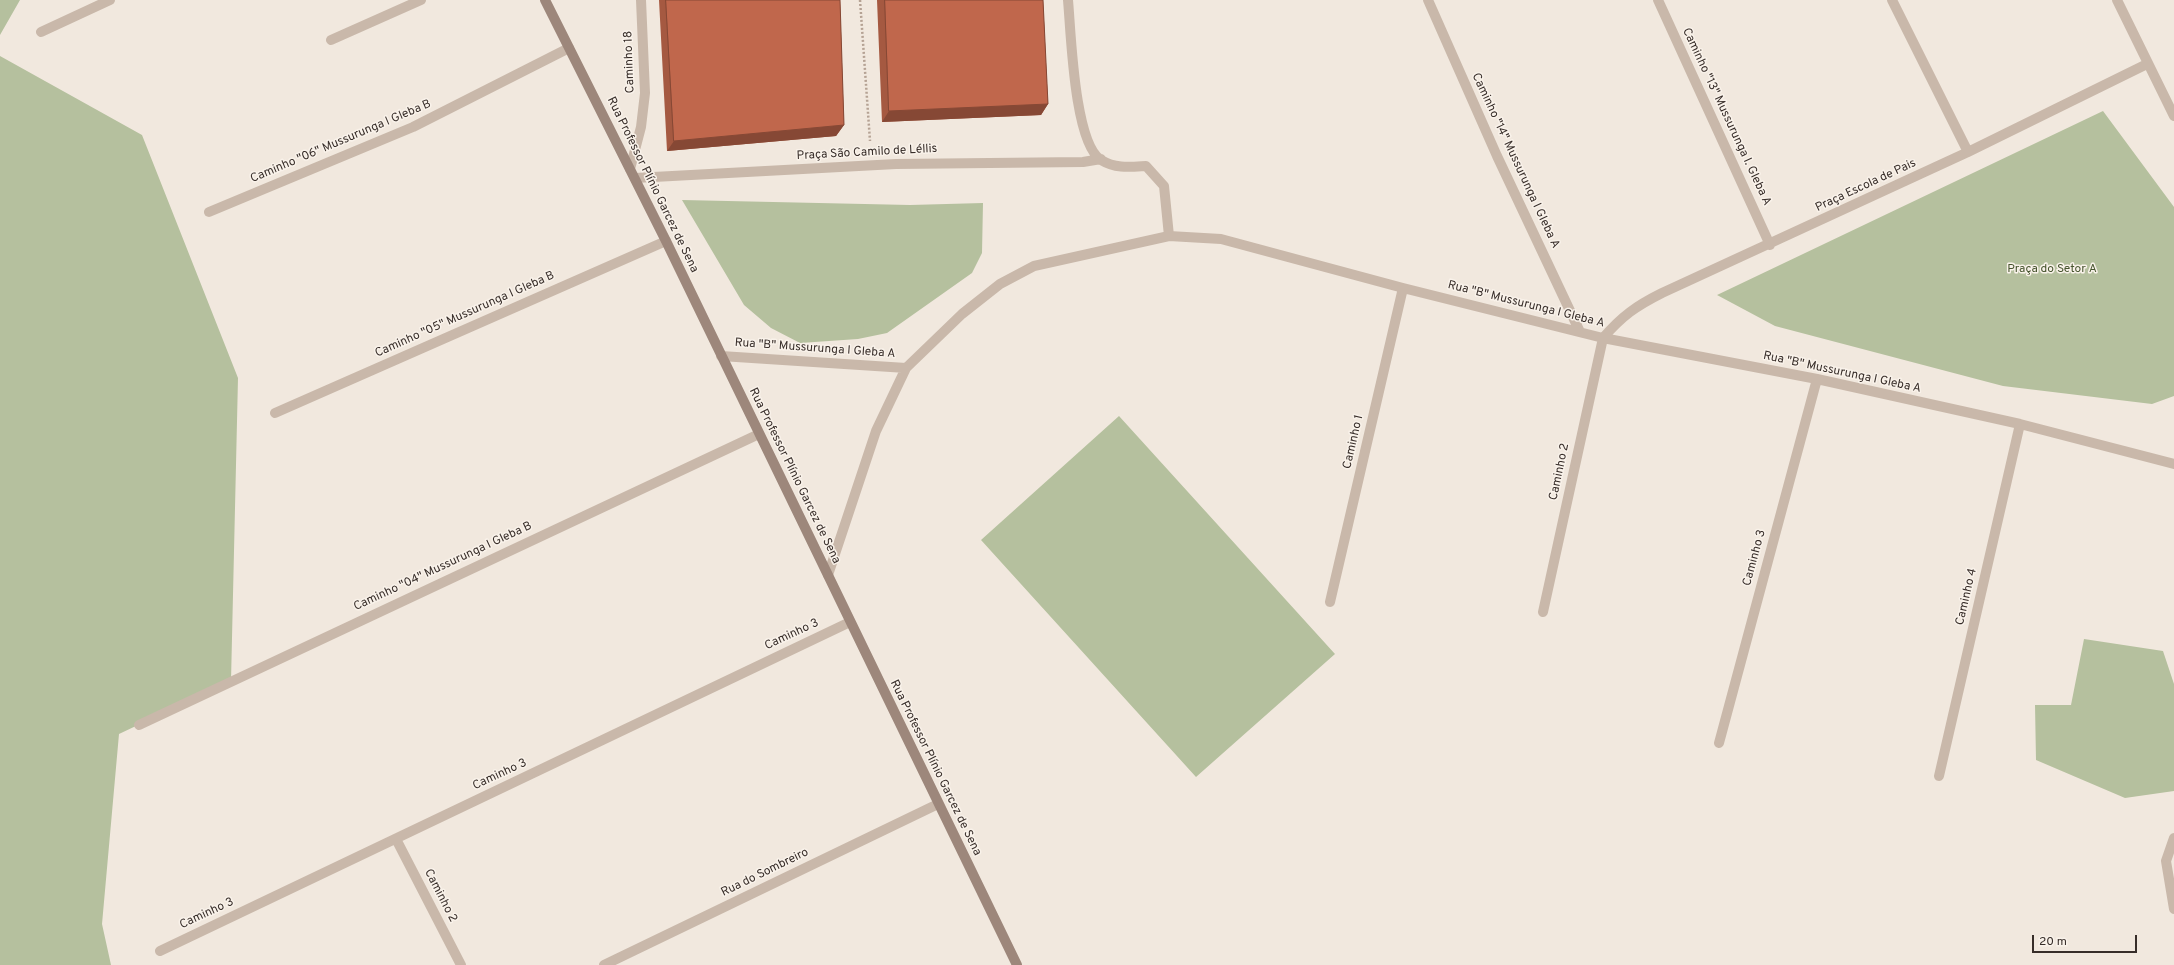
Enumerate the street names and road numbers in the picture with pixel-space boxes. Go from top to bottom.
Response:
street label: Caminho "13" Mussurunga I. Gleba A [1678,26,1774,208]
street label: Caminho 18 [622,31,638,93]
street label: Caminho "14" Mussurunga I Gleba A [1468,71,1562,251]
street label: Rua Professor Plínio Garcez de Sena [603,95,701,275]
street label: Caminho "06" Mussurunga I Gleba B [249,97,433,187]
street label: Praça São Camilo de Léllis [796,142,938,164]
street label: Praça Escola de Pais [1813,156,1919,216]
street label: Caminho "05" Mussurunga I Gleba B [373,269,557,361]
street label: Rua "B" Mussurunga I Gleba A [1446,279,1606,331]
street label: Rua "B" Mussurunga I Gleba A [734,336,896,362]
street label: Rua "B" Mussurunga I Gleba A [1762,349,1922,397]
street label: Rua Professor Plínio Garcez de Sena [745,386,843,566]
street label: Caminho 1 [1341,414,1367,470]
street label: Caminho 2 [1547,442,1573,502]
street label: Caminho "04" Mussurunga I Gleba B [352,519,534,615]
street label: Caminho 3 [1741,528,1769,588]
street label: Caminho 4 [1953,567,1981,627]
street label: Caminho 3 [763,616,821,654]
street label: Rua Professor Plínio Garcez de Sena [886,678,984,858]
street label: Caminho 3 [471,756,529,794]
street label: Rua do Sombreiro [719,846,811,900]
street label: Caminho 2 [420,867,460,925]
street label: Caminho 3 [178,895,236,933]

